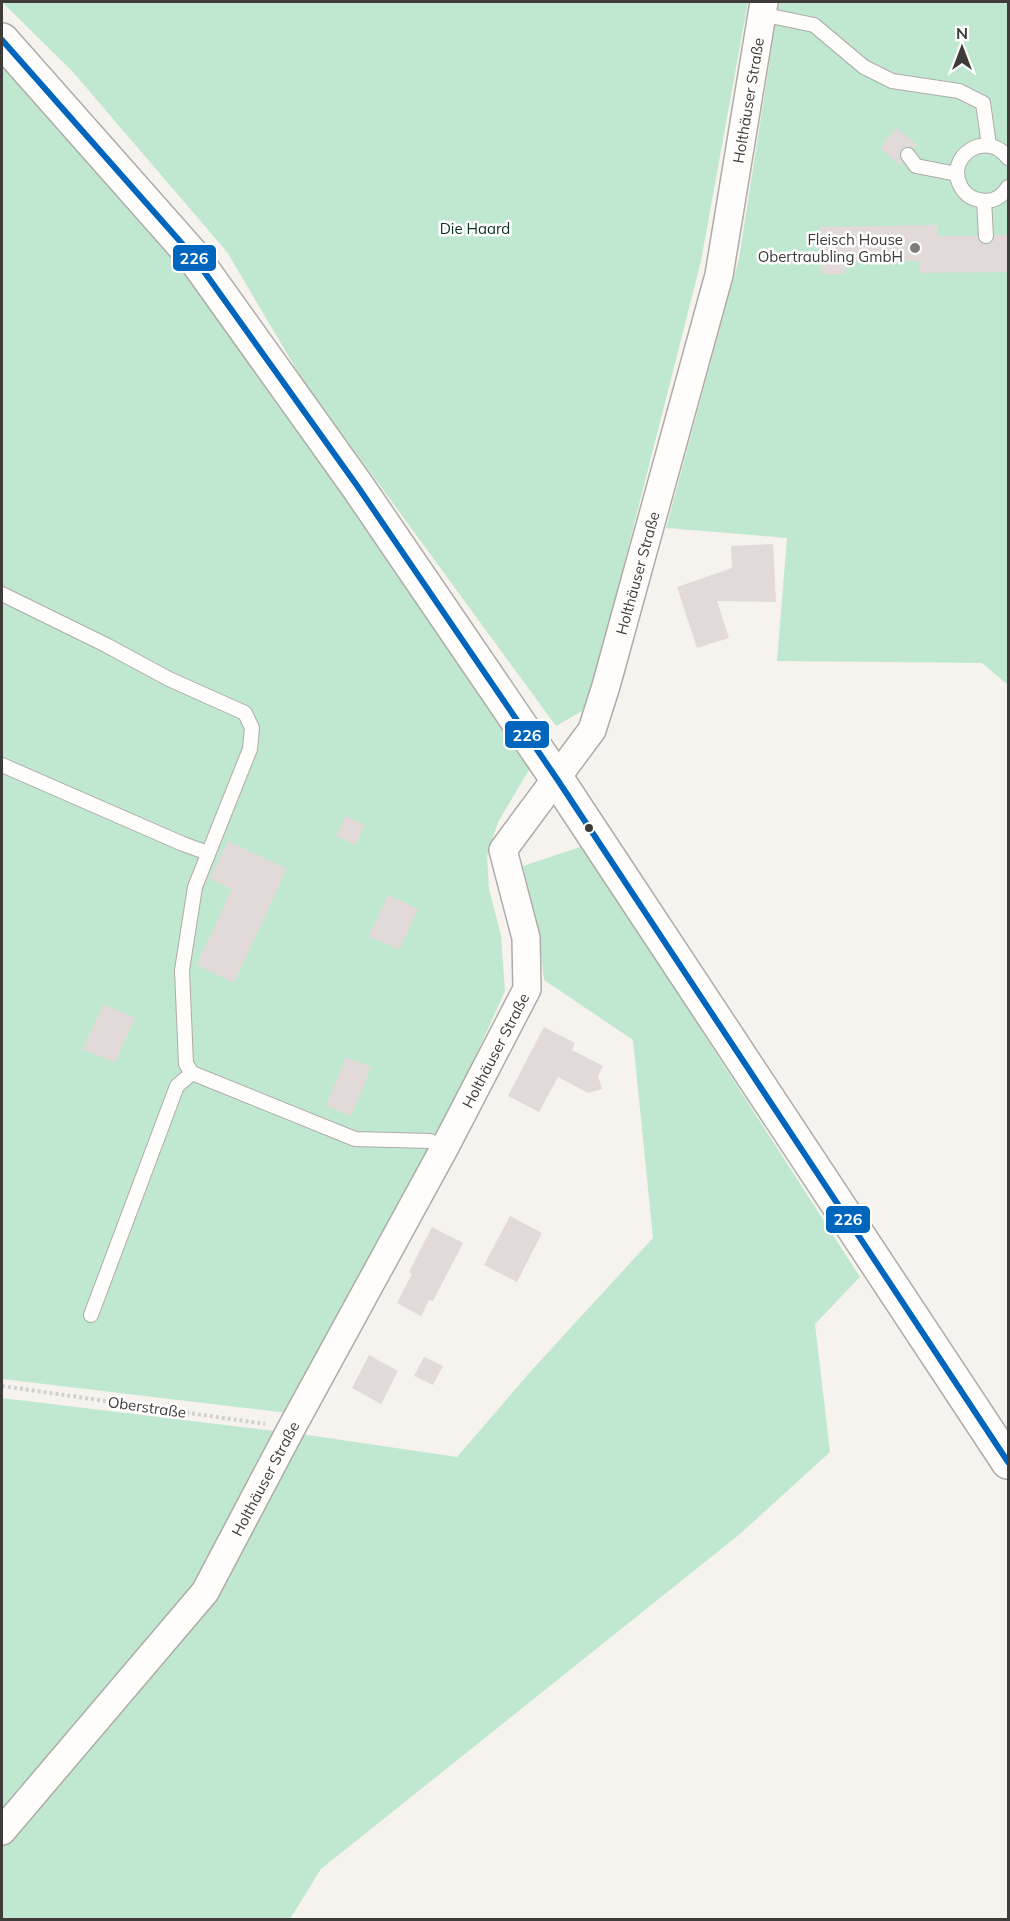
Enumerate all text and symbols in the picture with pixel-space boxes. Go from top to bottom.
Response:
north arrow [932,18,992,78]
text: N [956,23,968,43]
street label: Holthäuser Straße [728,36,767,165]
park label: Die Haard [440,219,510,238]
place label: Fleisch House Obertraubling GmbH [758,230,903,266]
marker: Fleisch House Obertraubling GmbH [908,241,922,255]
line badge: 226 [172,244,217,272]
text: 226 [180,248,209,268]
street label: Holthäuser Straße [611,509,663,637]
line badge: 226 [504,720,550,749]
text: 226 [513,725,542,745]
unlabelled marker [583,822,595,834]
street label: Holthäuser Straße [457,990,533,1111]
line badge: 226 [825,1205,871,1234]
text: 226 [834,1209,863,1229]
street label: Oberstraße [107,1392,187,1422]
street label: Holthäuser Straße [227,1418,303,1539]

